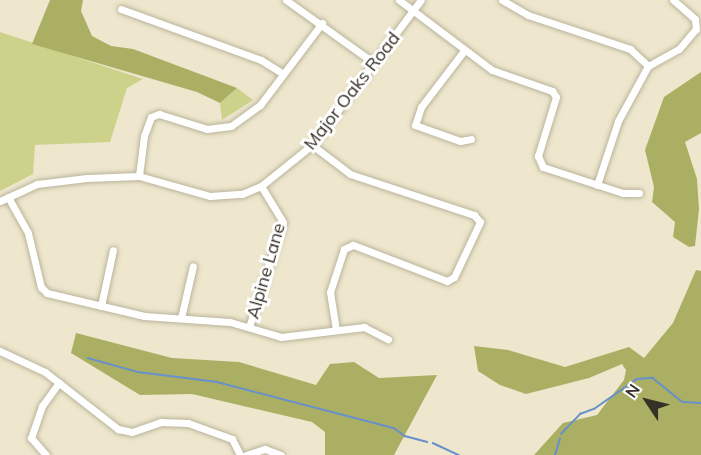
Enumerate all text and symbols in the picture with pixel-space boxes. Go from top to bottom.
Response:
street label: Major Oaks Road [299,28,405,154]
street label: Alpine Lane [242,221,290,321]
north arrow [617,371,677,431]
text: N [621,380,644,401]

